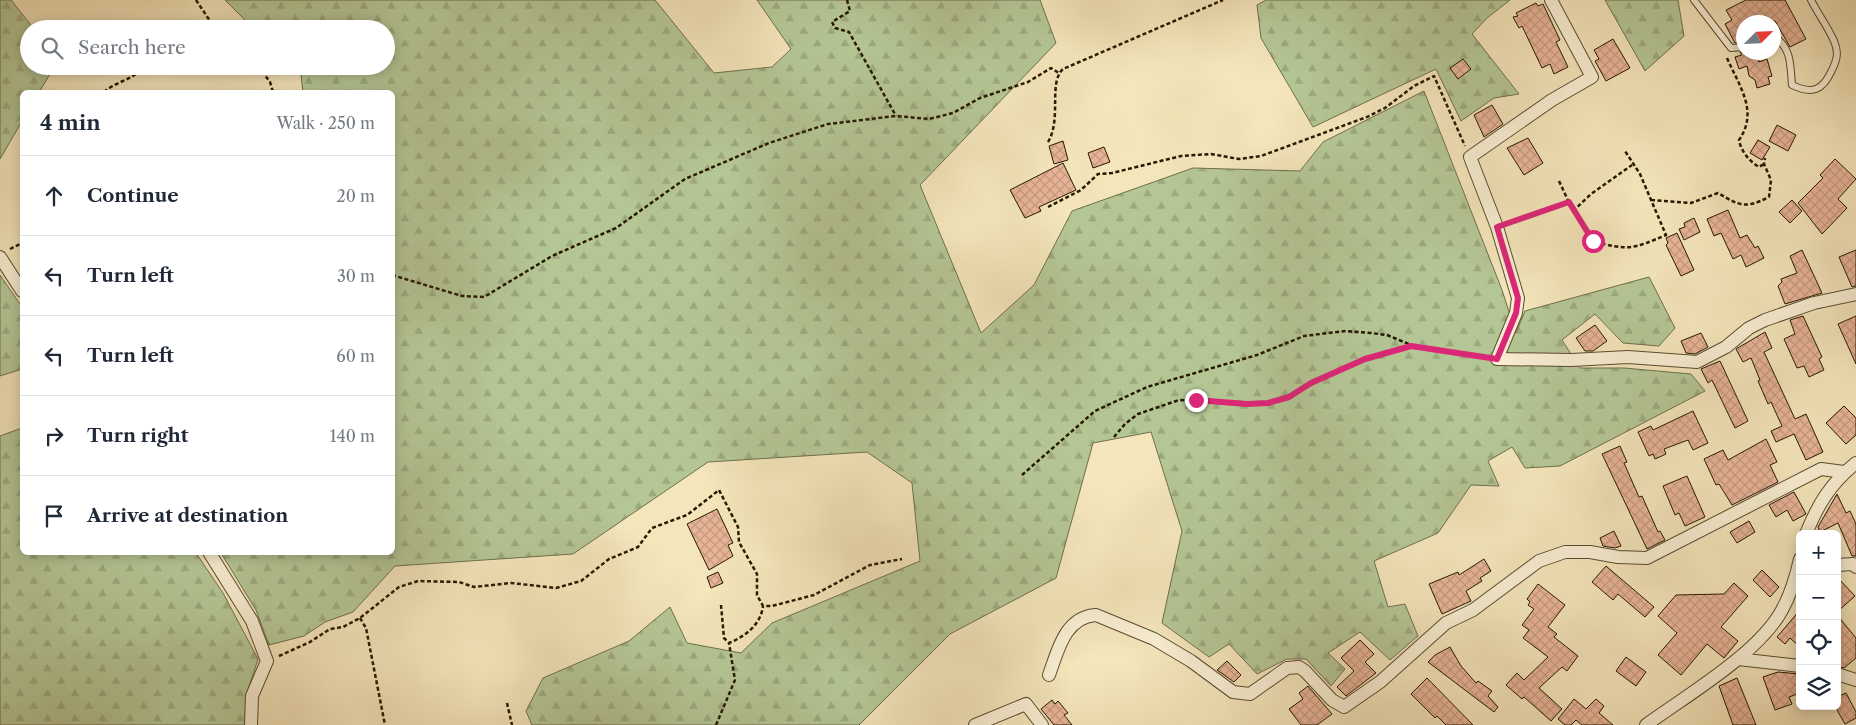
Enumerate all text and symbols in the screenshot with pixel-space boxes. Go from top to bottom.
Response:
north arrow [1736,15,1781,60]
search box [20,20,395,75]
icon: search [38,34,66,62]
text: Search here [78,36,186,59]
text: 4 min [40,110,101,135]
text: Walk · 250 m [277,113,375,133]
icon: ahead [40,182,68,210]
text: Continue [87,184,179,207]
text: 20 m [336,186,375,206]
route start [1582,230,1605,253]
icon: left [40,262,68,290]
text: Turn left [87,264,174,287]
text: 30 m [337,266,375,286]
icon: left [40,342,68,370]
text: Turn left [87,344,174,367]
text: 60 m [336,346,375,366]
route end [1185,389,1208,412]
icon: right [40,422,68,450]
text: Turn right [87,424,188,447]
text: 140 m [330,426,375,446]
icon: arrive [40,502,68,530]
text: Arrive at destination [87,504,288,527]
map controls [1796,530,1841,710]
button: + [1796,530,1841,575]
button: − [1796,575,1841,620]
button: locate [1796,620,1841,665]
button: layers [1796,665,1841,710]

